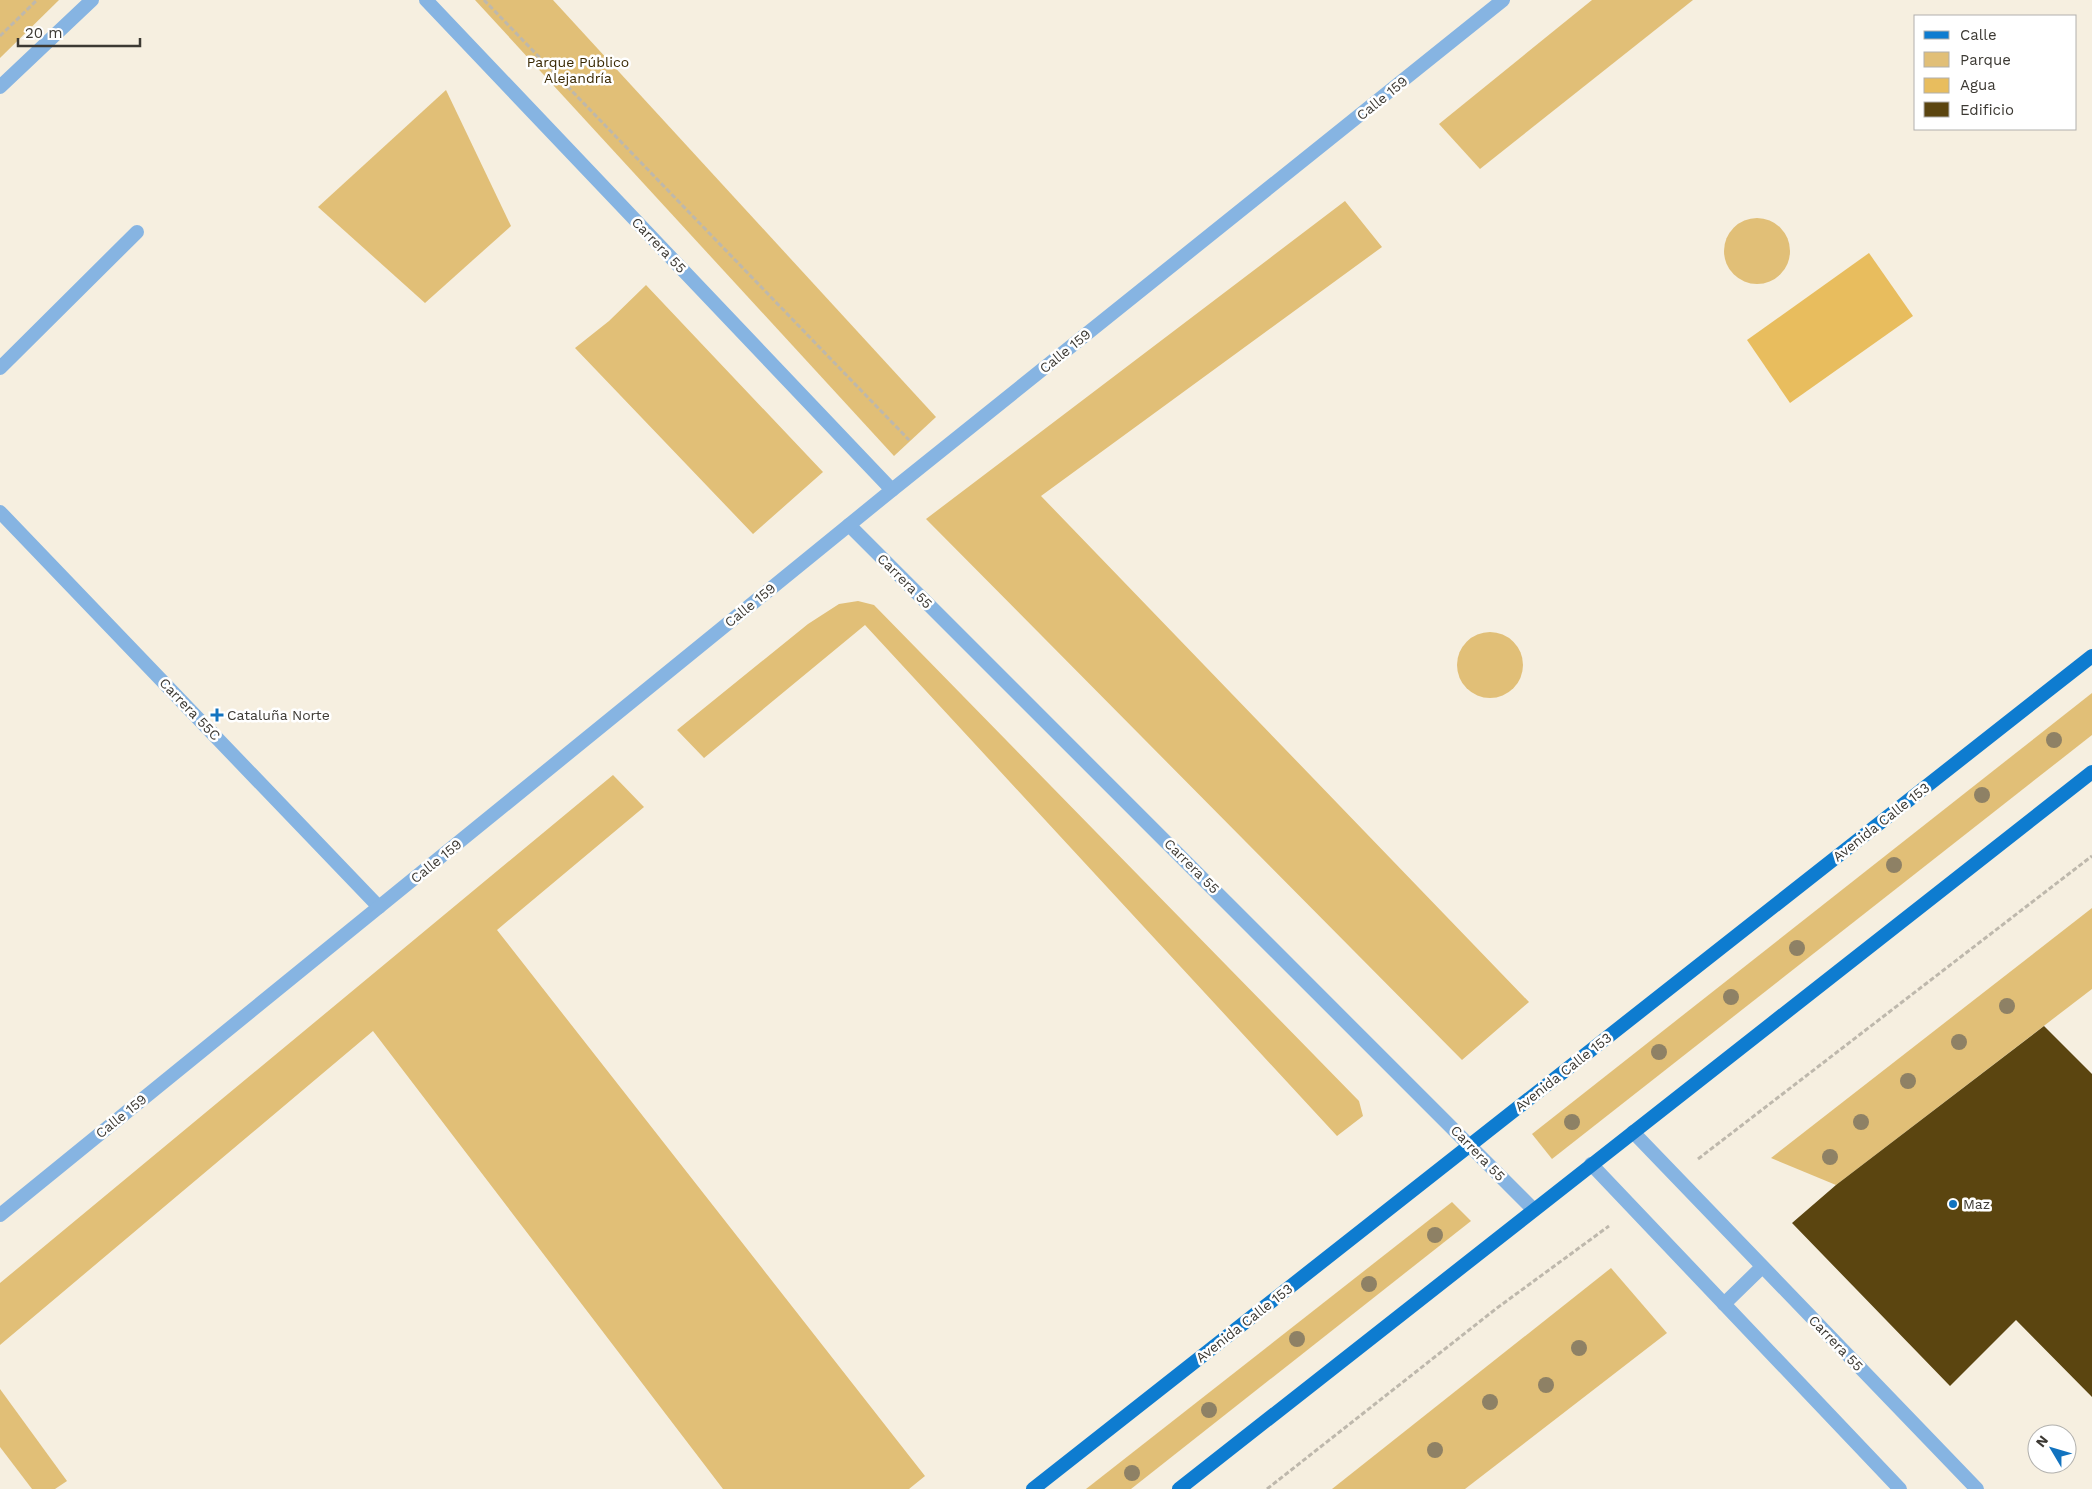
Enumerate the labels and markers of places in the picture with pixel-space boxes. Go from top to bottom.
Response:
place label: Cataluña Norte [227,707,330,723]
marker: Cataluña Norte [211,709,223,721]
place label: Maz [1963,1196,1990,1212]
marker: Maz [1947,1198,1959,1210]

